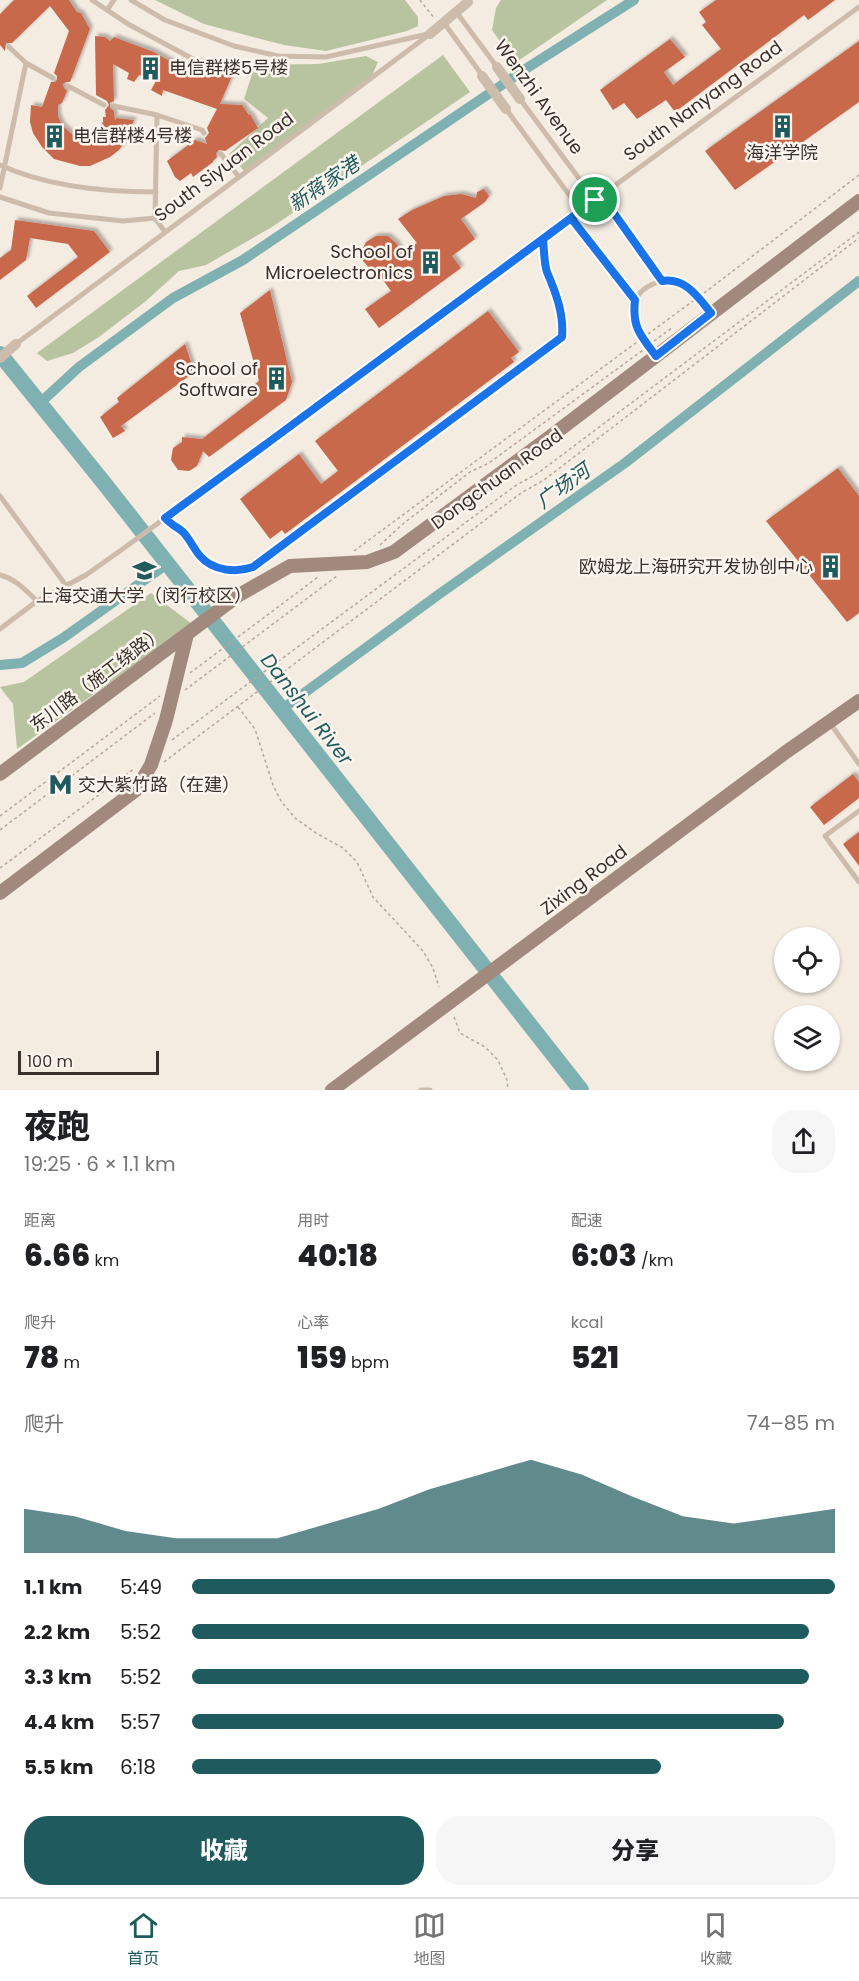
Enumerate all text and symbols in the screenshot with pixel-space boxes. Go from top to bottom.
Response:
street label: Wenzhi Avenue [489,34,590,159]
street label: South Nanyang Road [618,35,787,167]
building icon: 电信群楼5号楼 [138,55,164,81]
place label: 电信群楼5号楼 [169,55,288,80]
street label: South Siyuan Road [149,106,298,227]
building icon: 海洋学院 [769,114,795,140]
building icon: 电信群楼4号楼 [42,123,68,149]
place label: 电信群楼4号楼 [73,123,192,148]
place label: 海洋学院 [746,140,818,165]
water label: 新蒋家港 [283,148,367,218]
pin [569,174,620,225]
icon: arrive [578,183,611,216]
place label: School of Microelectronics [265,239,413,285]
building icon: School of Microelectronics [418,249,444,275]
place label: School of Software [175,356,258,402]
building icon: School of Software [263,366,289,392]
street label: Dongchuan Road [426,422,568,535]
water label: 广场河 [531,455,599,515]
place label: 欧姆龙上海研究开发协创中心 [579,554,813,579]
building icon: 欧姆龙上海研究开发协创中心 [818,554,844,580]
school or university icon: 上海交通大学（闵行校区） [131,557,157,583]
place label: 上海交通大学（闵行校区） [36,583,252,608]
street label: 东川路（施工绕路） [24,620,169,737]
water label: Danshui River [254,647,360,771]
metro station icon: 交大紫竹路（在建） [47,772,73,798]
place label: 交大紫竹路（在建） [78,772,240,797]
street label: Zixing Road [535,839,632,920]
map controls [774,927,840,1071]
button: locate [774,927,840,993]
button: layers [774,1005,840,1071]
scale bar [18,1048,159,1076]
text: 100 m [27,1050,73,1073]
text: 夜跑 [24,1103,90,1150]
button: share [772,1110,835,1173]
text: 19:25 · 6 × 1.1 km [24,1150,176,1178]
text: 距离 [24,1209,56,1232]
text: 用时 [297,1209,329,1232]
text: 配速 [571,1209,603,1232]
text: 6.66 [24,1234,90,1277]
text: 40:18 [297,1234,378,1277]
text: 6:03 [571,1234,637,1277]
text: km [90,1249,119,1272]
text: /km [637,1249,673,1272]
text: 爬升 [24,1311,56,1334]
text: 心率 [297,1311,329,1334]
text: kcal [571,1311,603,1334]
text: 78 [24,1336,59,1379]
text: 159 [297,1336,347,1379]
text: 521 [571,1336,619,1379]
text: m [59,1351,80,1374]
text: bpm [347,1351,389,1374]
text: 74–85 m [747,1409,835,1437]
text: 爬升 [24,1410,64,1438]
text: 1.1 km [24,1573,82,1601]
text: 5:49 [120,1573,162,1601]
text: 2.2 km [24,1618,90,1646]
text: 5:52 [120,1618,161,1646]
text: 3.3 km [24,1663,92,1691]
text: 5:52 [120,1663,161,1691]
text: 4.4 km [24,1708,95,1736]
text: 5:57 [120,1708,160,1736]
text: 5.5 km [24,1753,93,1781]
text: 6:18 [120,1753,156,1781]
button: 收藏 [24,1816,424,1885]
button: 分享 [436,1816,835,1885]
tab: 首页 [127,1909,160,1971]
tab: 地图 [413,1909,446,1971]
tab: 收藏 [699,1909,732,1971]

